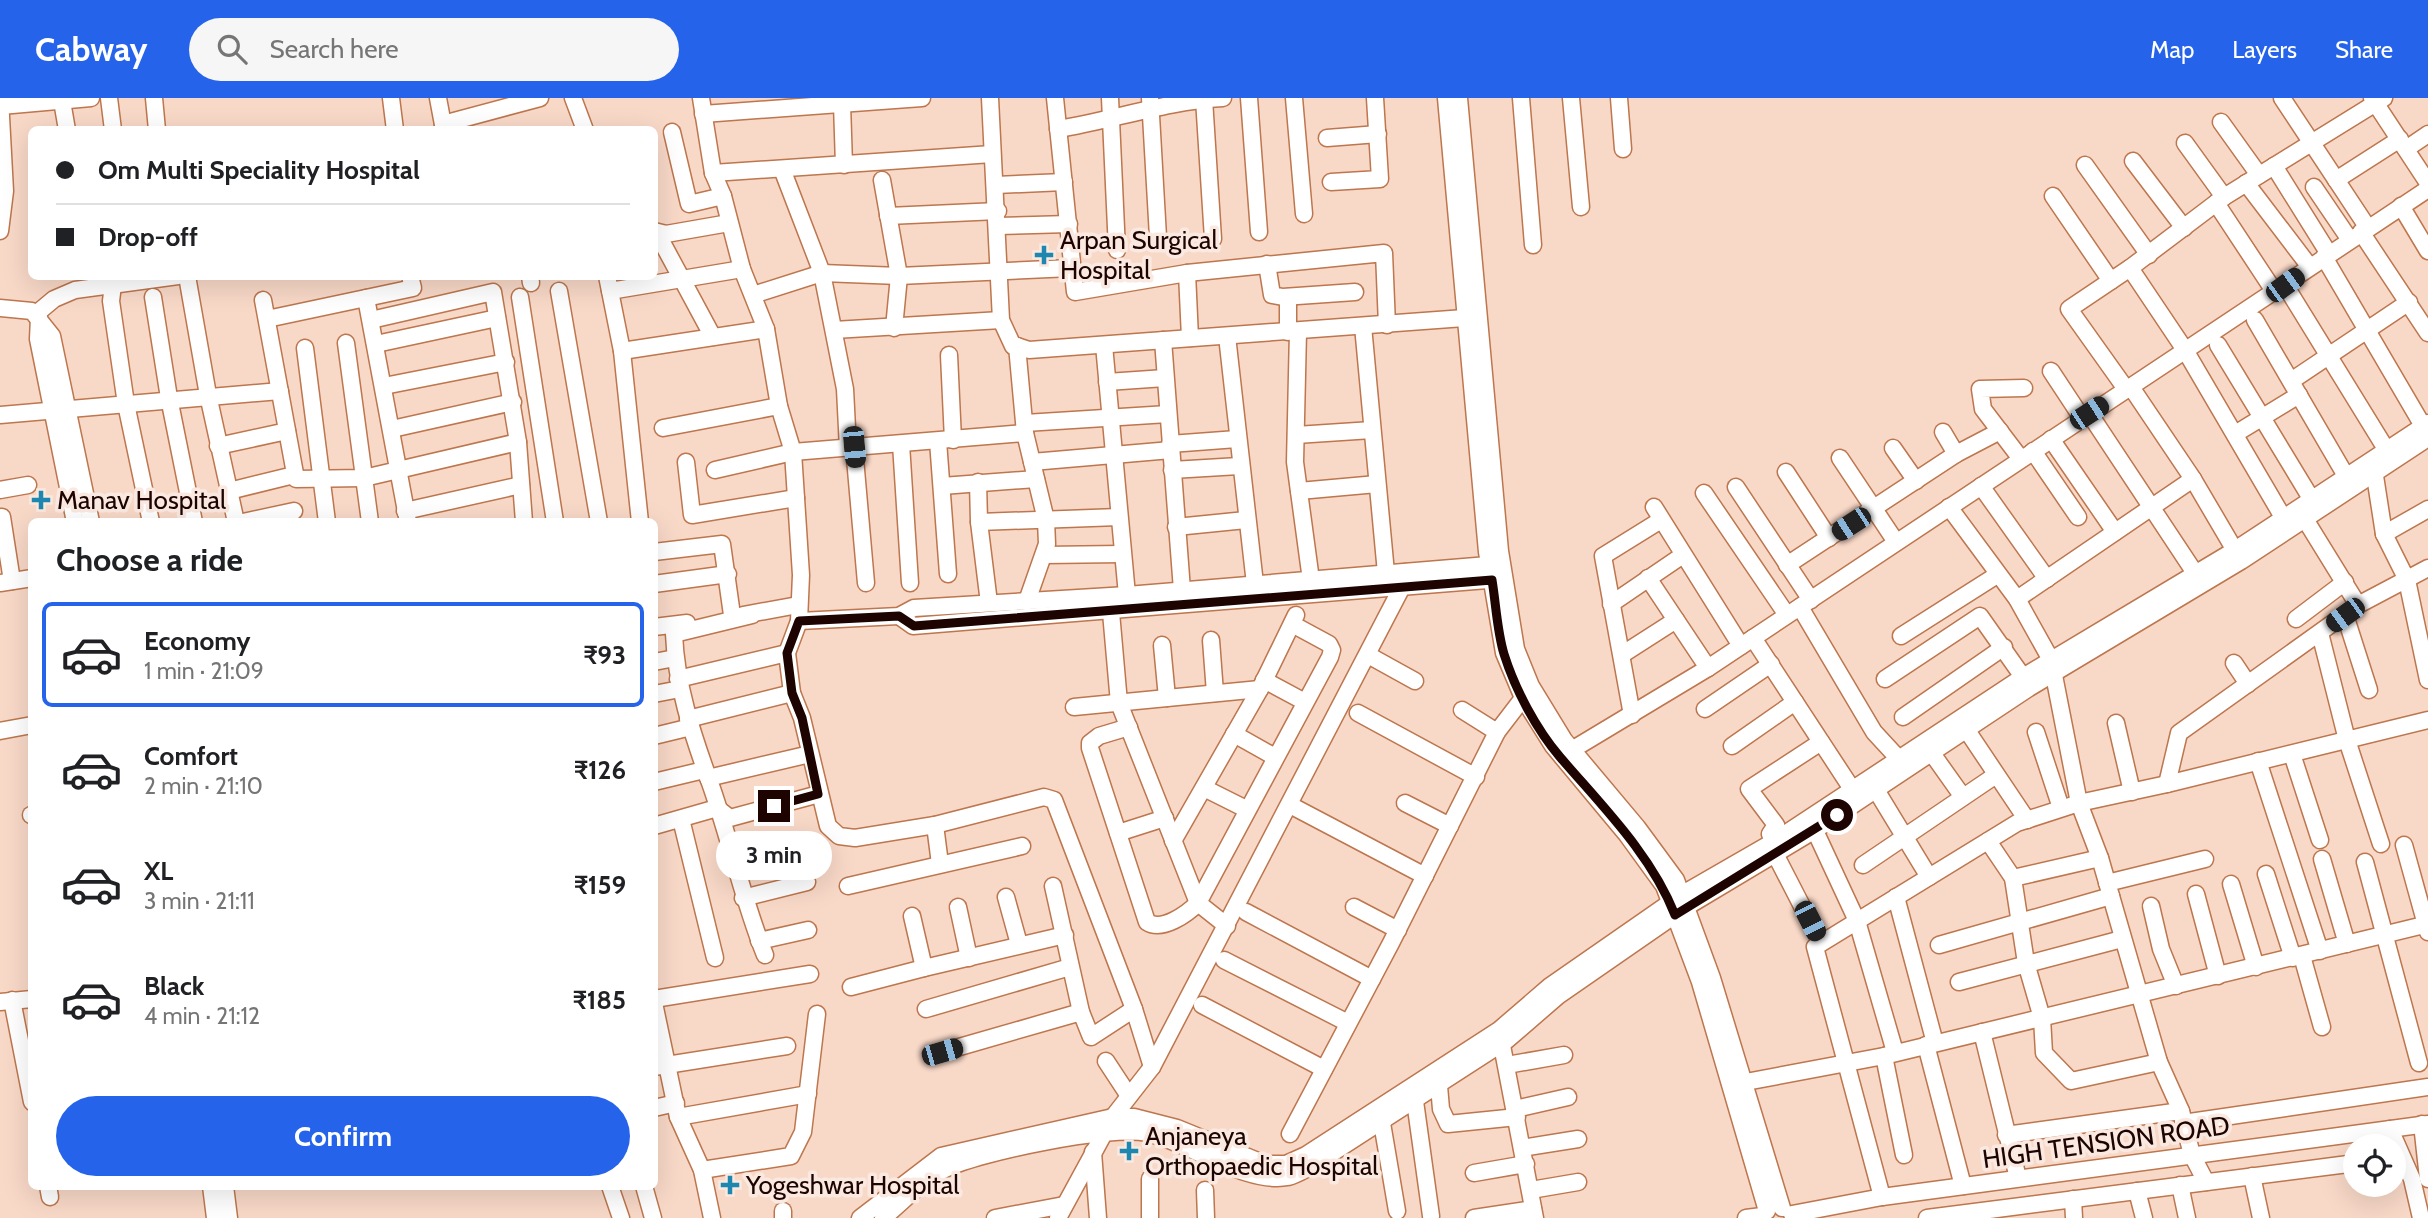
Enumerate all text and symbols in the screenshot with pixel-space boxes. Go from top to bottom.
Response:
search box [189,18,679,81]
text: Cabway [35,29,147,69]
icon: search [213,30,251,68]
text: Search here [269,33,399,65]
text: Map [2150,35,2194,64]
text: Layers [2232,35,2297,64]
text: Share [2335,35,2393,64]
text: Om Multi Speciality Hospital [98,154,420,186]
text: Drop-off [98,221,198,253]
place label: Arpan Surgical Hospital [1060,224,1218,286]
marker: Arpan Surgical Hospital [1034,245,1054,265]
car [2262,264,2309,306]
car [2066,393,2113,433]
car [842,425,867,469]
place label: Manav Hospital [57,484,226,516]
marker: Manav Hospital [31,490,51,510]
car [1828,504,1875,544]
text: Choose a ride [56,540,243,579]
car [2322,594,2369,636]
icon: car [60,623,123,686]
text: Economy [144,625,250,657]
text: ₹93 [583,639,626,671]
text: 1 min · 21:09 [144,657,264,685]
icon: car [60,738,123,801]
text: Comfort [144,740,238,772]
text: ₹126 [574,754,626,786]
text: 2 min · 21:10 [144,772,263,800]
route end [758,790,790,822]
route start [1821,799,1853,831]
callout: 3 min [716,830,832,880]
text: 3 min [746,841,802,869]
icon: car [60,853,123,916]
text: XL [144,855,173,887]
text: ₹159 [574,869,626,901]
text: 3 min · 21:11 [144,887,255,915]
car [1792,898,1829,944]
icon: car [60,968,123,1031]
text: Black [144,970,204,1002]
text: ₹185 [573,984,626,1016]
text: 4 min · 21:12 [144,1002,260,1030]
car [919,1036,966,1068]
button: Confirm [56,1096,630,1176]
street label: HIGH TENSION ROAD [1980,1109,2232,1175]
place label: Anjaneya Orthopaedic Hospital [1145,1120,1379,1182]
map controls [2343,1134,2406,1197]
button: locate [2343,1134,2406,1197]
marker: Anjaneya Orthopaedic Hospital [1119,1141,1139,1161]
place label: Yogeshwar Hospital [745,1169,959,1201]
marker: Yogeshwar Hospital [720,1175,740,1195]

